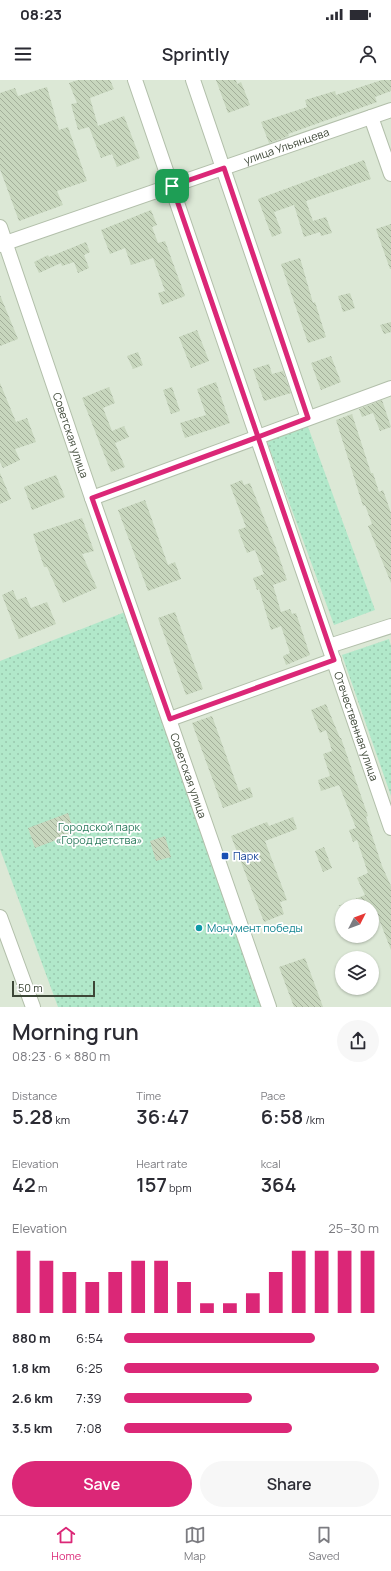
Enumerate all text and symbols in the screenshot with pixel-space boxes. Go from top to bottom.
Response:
text: 08:23 [20,4,62,25]
text: Sprintly [162,42,229,66]
icon: menu [12,43,34,65]
icon: person [357,43,379,65]
street label: улица Ульянцева [242,124,331,167]
pin [155,169,189,203]
icon: arrive [161,175,183,197]
street label: Советская улица [50,391,93,480]
street label: Отечественная улица [331,669,382,783]
street label: Советская улица [167,731,211,820]
park label: Городской парк «Город детства» [56,819,143,847]
place label: Парк [233,848,259,863]
marker: Парк [220,851,230,861]
north arrow [335,899,379,943]
map controls [335,899,379,995]
place label: Монумент победы [207,920,303,935]
marker: Монумент победы [194,923,204,933]
button: layers [335,951,379,995]
scale bar [12,979,95,998]
text: 50 m [18,980,43,995]
text: Morning run [12,1017,139,1047]
button: share [337,1020,379,1062]
text: 08:23 · 6 × 880 m [12,1047,110,1065]
text: Distance [12,1088,57,1103]
text: Time [136,1088,161,1103]
text: Pace [261,1088,286,1103]
text: 5.28 [12,1103,53,1130]
text: 36:47 [136,1103,189,1130]
text: 6:58 [261,1103,303,1130]
text: km [53,1112,70,1127]
text: /km [303,1112,325,1127]
text: Elevation [12,1156,58,1171]
text: Heart rate [136,1156,187,1171]
text: kcal [261,1156,281,1171]
text: 42 [12,1171,36,1198]
text: 157 [136,1171,167,1198]
text: 364 [261,1171,297,1198]
text: m [36,1180,47,1195]
text: bpm [167,1180,191,1195]
text: Elevation [12,1219,67,1237]
text: 25–30 m [328,1219,379,1237]
text: 880 m [12,1329,51,1347]
text: 6:54 [76,1329,103,1347]
text: 1.8 km [12,1359,50,1377]
text: 6:25 [76,1359,103,1377]
text: 2.6 km [12,1389,53,1407]
text: 7:39 [76,1389,102,1407]
text: 3.5 km [12,1419,52,1437]
text: 7:08 [76,1419,102,1437]
button: Save [12,1461,192,1507]
button: Share [200,1461,379,1507]
tab: Home [51,1524,81,1563]
tab: Map [184,1524,206,1563]
tab: Saved [309,1524,340,1563]

